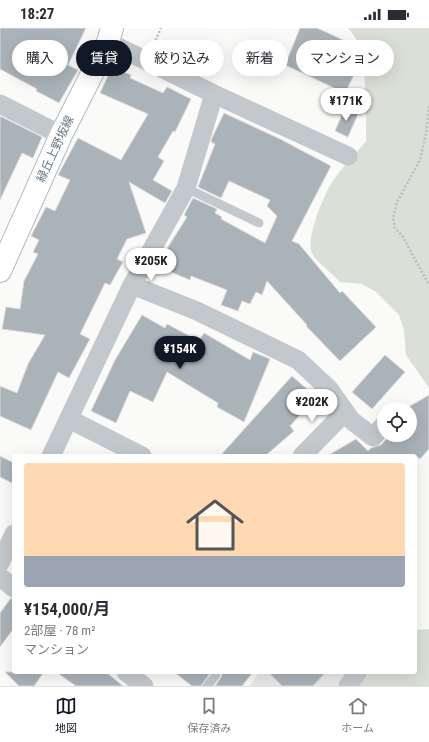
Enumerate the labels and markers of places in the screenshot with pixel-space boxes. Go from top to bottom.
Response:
pin: ¥171K [318,88,374,122]
pin: ¥205K [123,248,179,282]
pin: ¥154K [152,336,208,370]
pin: ¥202K [284,389,340,423]

